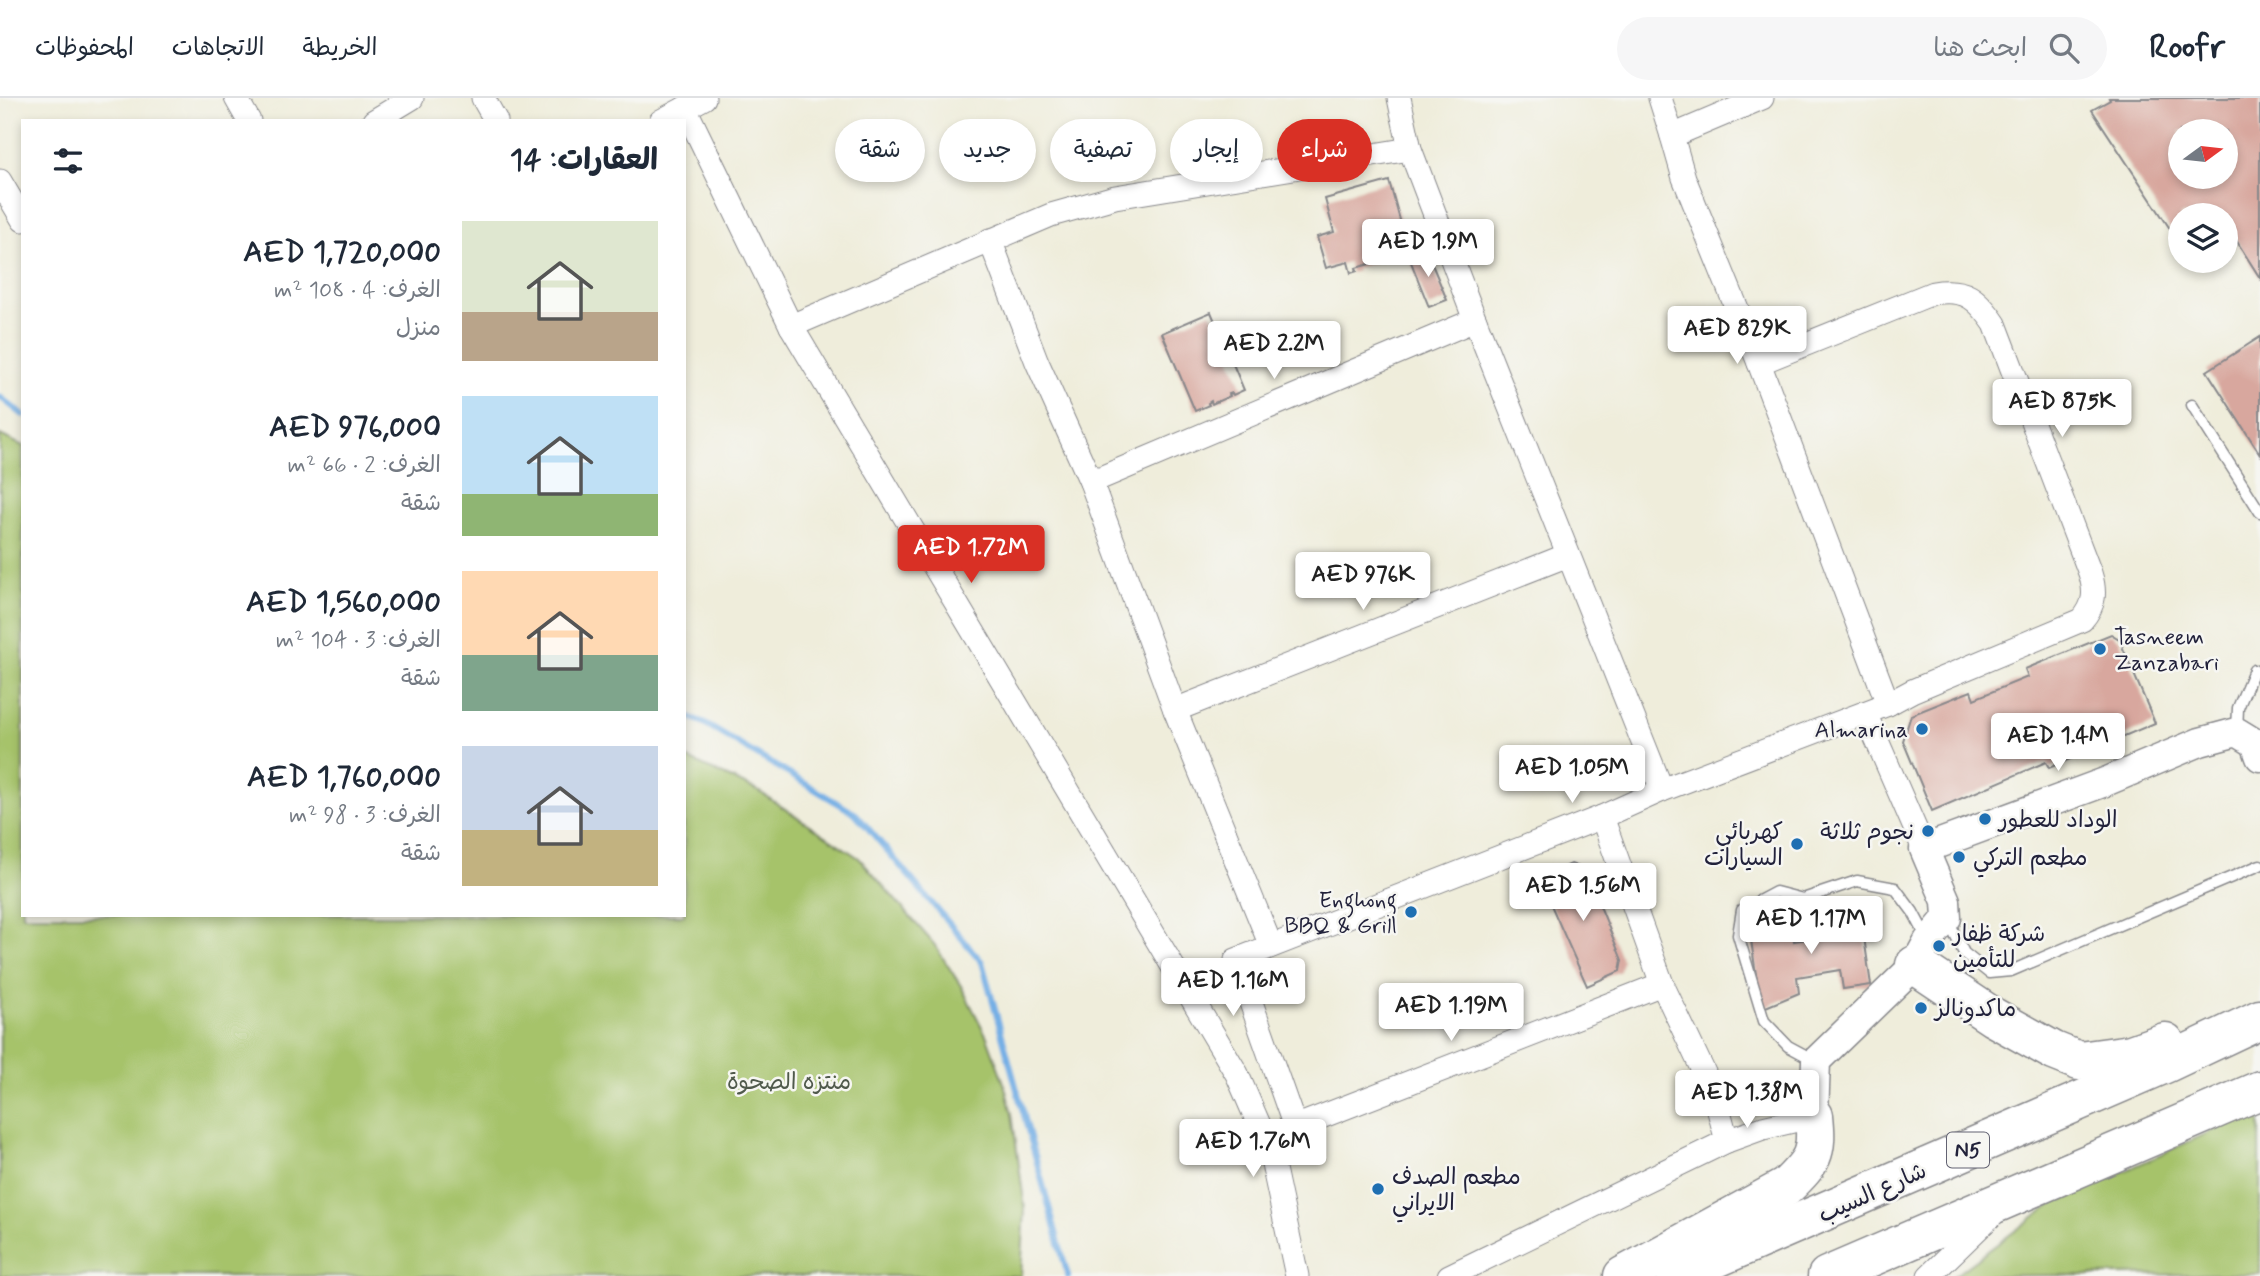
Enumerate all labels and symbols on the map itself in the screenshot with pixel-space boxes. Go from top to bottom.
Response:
north arrow [2168,119,2238,189]
pin: AED 1.9M [1356,220,1500,279]
pin: AED 829K [1665,306,1809,366]
pin: AED 2.2M [1202,322,1346,381]
pin: AED 875K [1990,380,2134,439]
pin: AED 1.72M [891,526,1051,585]
pin: AED 976K [1291,552,1435,612]
place label: Tasneem Zanzabari [2114,623,2219,679]
marker: Tasneem Zanzabari [2092,641,2108,657]
pin: AED 1.4M [1986,714,2130,773]
place label: Almarina [1815,716,1908,746]
marker: Almarina [1914,721,1930,737]
pin: AED 1.05M [1492,746,1652,805]
place label: الوداد للعطور [1997,806,2117,836]
marker: الوداد للعطور [1977,811,1993,827]
place label: كهربائي السيارات [1704,818,1783,874]
place label: نجوم ثلاثة [1820,818,1914,848]
marker: نجوم ثلاثة [1920,823,1936,839]
marker: كهربائي السيارات [1789,836,1805,852]
place label: مطعم التركي [1973,844,2088,878]
marker: مطعم التركي [1951,849,1967,865]
pin: AED 1.56M [1503,864,1663,923]
place label: Enghong BBQ & Grill [1284,886,1397,942]
pin: AED 1.17M [1731,896,1891,956]
marker: Enghong BBQ & Grill [1403,904,1419,920]
place label: شركة ظفار للتأمين [1951,920,2045,976]
marker: شركة ظفار للتأمين [1931,938,1947,954]
pin: AED 1.16M [1153,958,1313,1018]
pin: AED 1.19M [1371,984,1531,1043]
place label: ماكدونالز [1933,995,2016,1025]
marker: ماكدونالز [1913,1000,1929,1016]
park label: منتزه الصحوة [727,1068,851,1098]
pin: AED 1.38M [1667,1070,1827,1130]
pin: AED 1.76M [1173,1119,1333,1179]
road number: N5 [1947,1132,1989,1168]
street label: شارع السيب [1814,1157,1932,1231]
place label: مطعم الصدف الايراني [1392,1163,1521,1223]
marker: مطعم الصدف الايراني [1370,1181,1386,1197]

